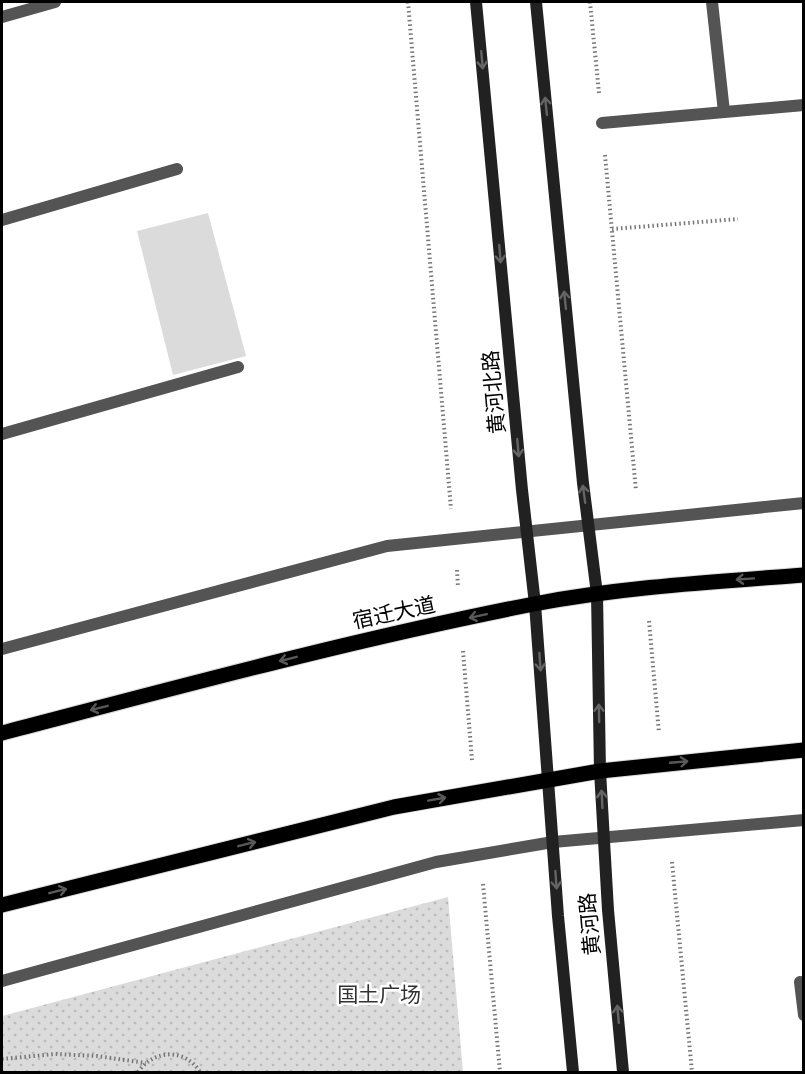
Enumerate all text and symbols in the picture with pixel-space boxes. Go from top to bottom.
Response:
one-way arrow [477,49,488,69]
one-way arrow [540,97,551,117]
one-way arrow [495,243,506,263]
one-way arrow [559,291,570,311]
street label: 黄河北路 [475,349,513,435]
one-way arrow [513,438,524,457]
one-way arrow [579,485,590,505]
one-way arrow [736,574,756,585]
street label: 宿迁大道 [350,590,438,636]
one-way arrow [469,611,488,622]
one-way arrow [534,651,545,671]
one-way arrow [279,654,298,666]
one-way arrow [90,702,109,714]
one-way arrow [593,703,605,723]
one-way arrow [668,756,688,767]
one-way arrow [596,789,607,809]
one-way arrow [427,793,446,804]
one-way arrow [238,837,257,849]
one-way arrow [551,869,562,889]
one-way arrow [48,885,67,897]
street label: 黄河路 [572,891,608,957]
park label: 国土广场 [337,980,421,1010]
one-way arrow [612,1005,623,1025]

